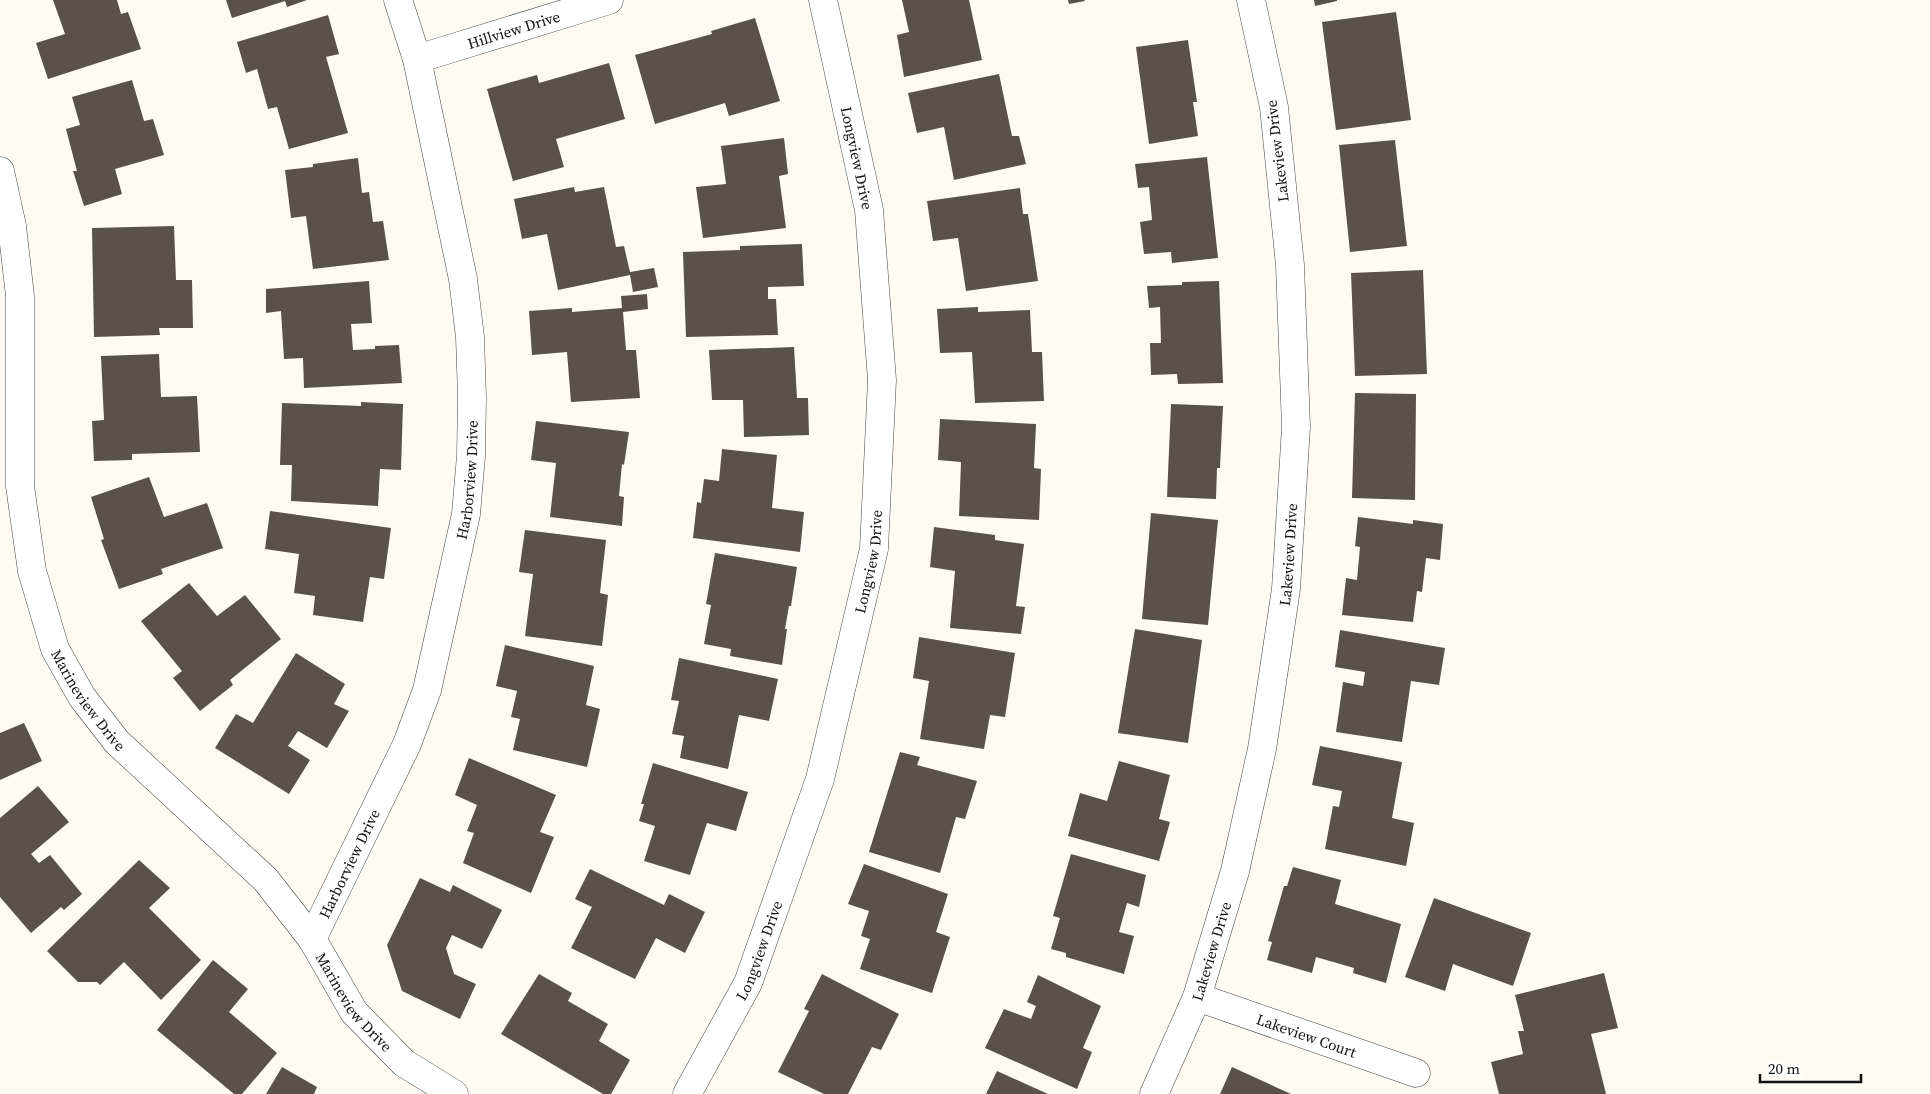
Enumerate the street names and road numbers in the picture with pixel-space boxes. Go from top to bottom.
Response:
street label: Hillview Drive [465,5,563,53]
street label: Lakeview Drive [1260,98,1294,203]
street label: Longview Drive [836,105,878,212]
street label: Harborview Drive [450,420,482,541]
street label: Lakeview Drive [1273,502,1302,607]
street label: Longview Drive [849,509,886,615]
street label: Marineview Drive [47,645,131,756]
street label: Harborview Drive [313,805,385,922]
street label: Longview Drive [730,897,787,1004]
street label: Lakeview Drive [1186,899,1236,1003]
street label: Marineview Drive [311,948,398,1056]
street label: Lakeview Court [1254,1008,1359,1062]

